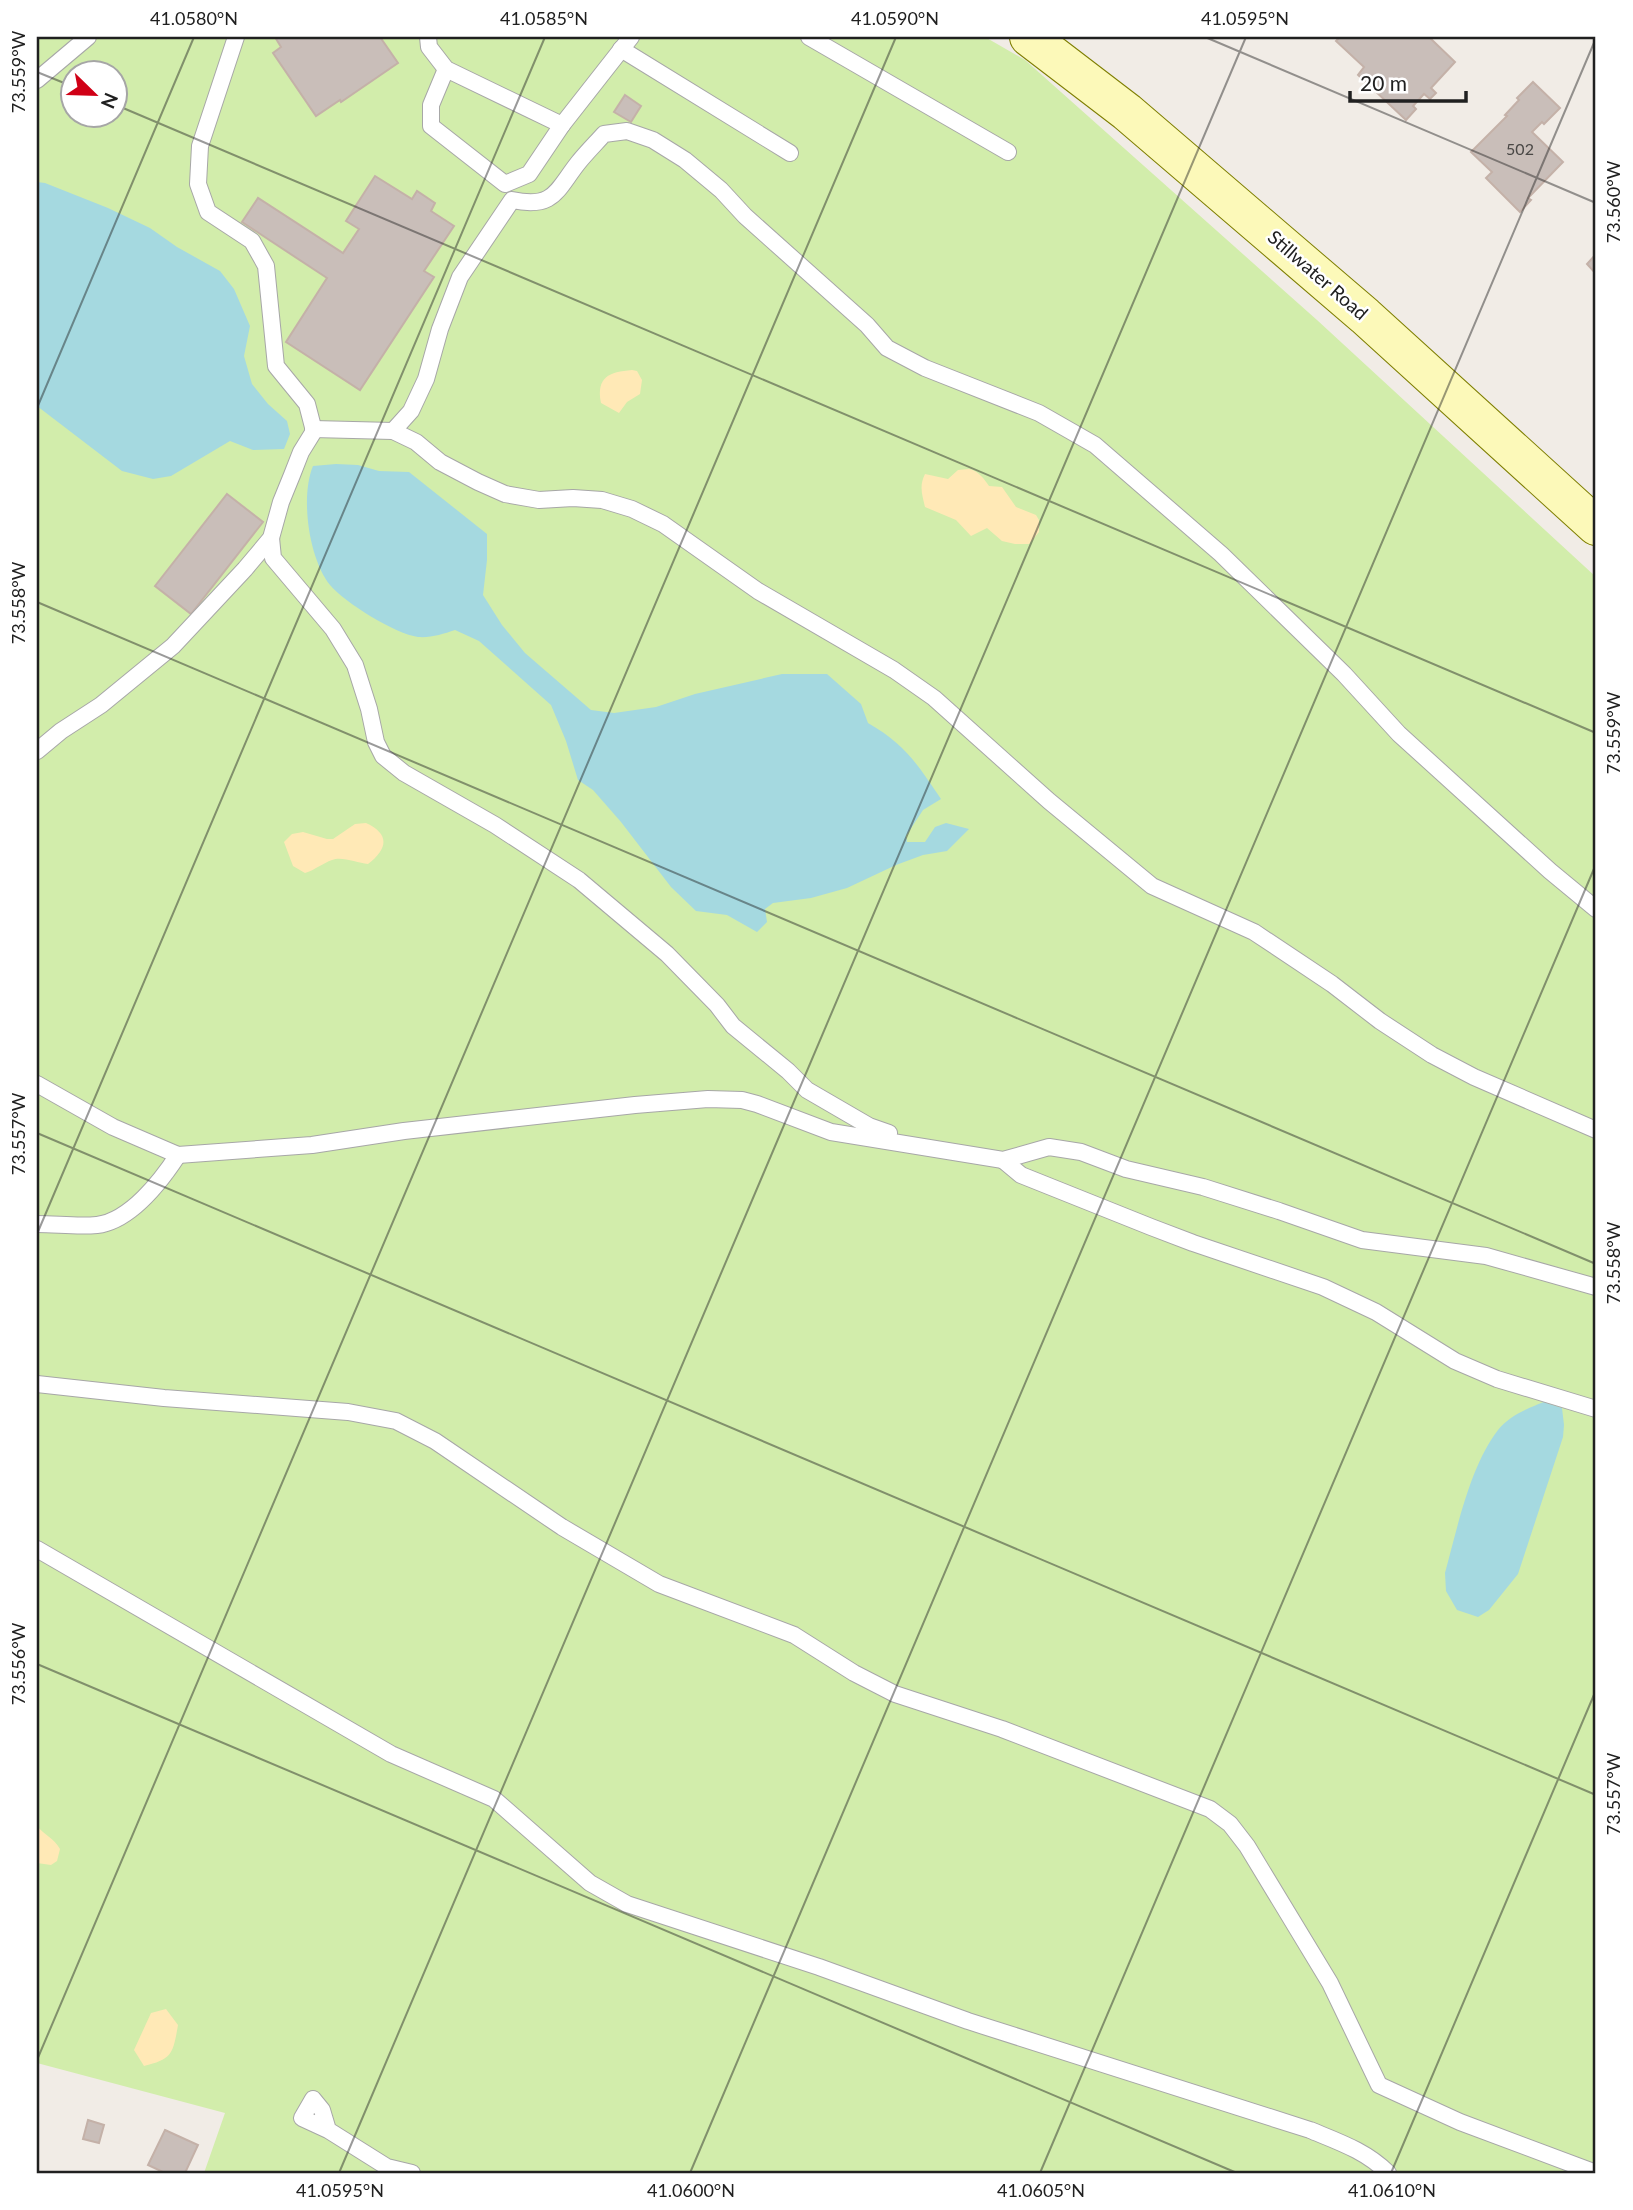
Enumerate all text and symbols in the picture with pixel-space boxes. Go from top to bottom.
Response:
text: 41.0580°N [150,7,238,29]
text: 41.0585°N [500,7,588,29]
text: 41.0590°N [851,7,939,29]
text: 41.0595°N [1201,7,1289,29]
text: 73.559°W [7,30,29,113]
north arrow [60,60,130,130]
scale bar [1350,60,1465,104]
text: 20 m [1360,70,1407,95]
text: N [97,90,124,112]
house number: 502 [1506,139,1534,158]
text: 73.560°W [1602,160,1624,243]
street label: Stillwater Road [1264,225,1373,324]
text: 73.558°W [7,561,29,644]
text: 73.559°W [1602,691,1624,774]
text: 73.557°W [7,1092,29,1175]
text: 73.558°W [1602,1221,1624,1304]
text: 73.556°W [7,1622,29,1705]
text: 73.557°W [1602,1752,1624,1835]
text: 41.0595°N [296,2179,384,2201]
text: 41.0600°N [647,2179,735,2201]
text: 41.0605°N [997,2179,1085,2201]
text: 41.0610°N [1348,2179,1436,2201]

